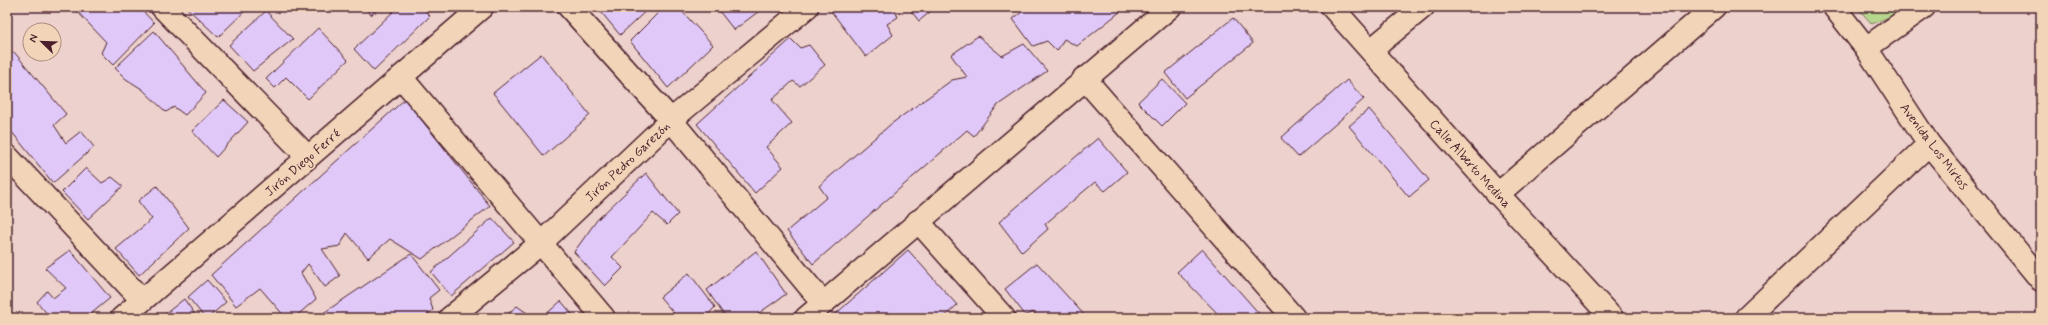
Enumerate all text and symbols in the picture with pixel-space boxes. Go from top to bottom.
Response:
north arrow [22,22,62,62]
text: N [26,32,42,45]
street label: Avenida Los Mirtos [1896,100,1972,194]
street label: Calle Alberto Medina [1425,116,1515,212]
street label: Jirón Pedro Garezón [582,118,674,206]
street label: Jirón Diego Ferré [262,126,345,201]

